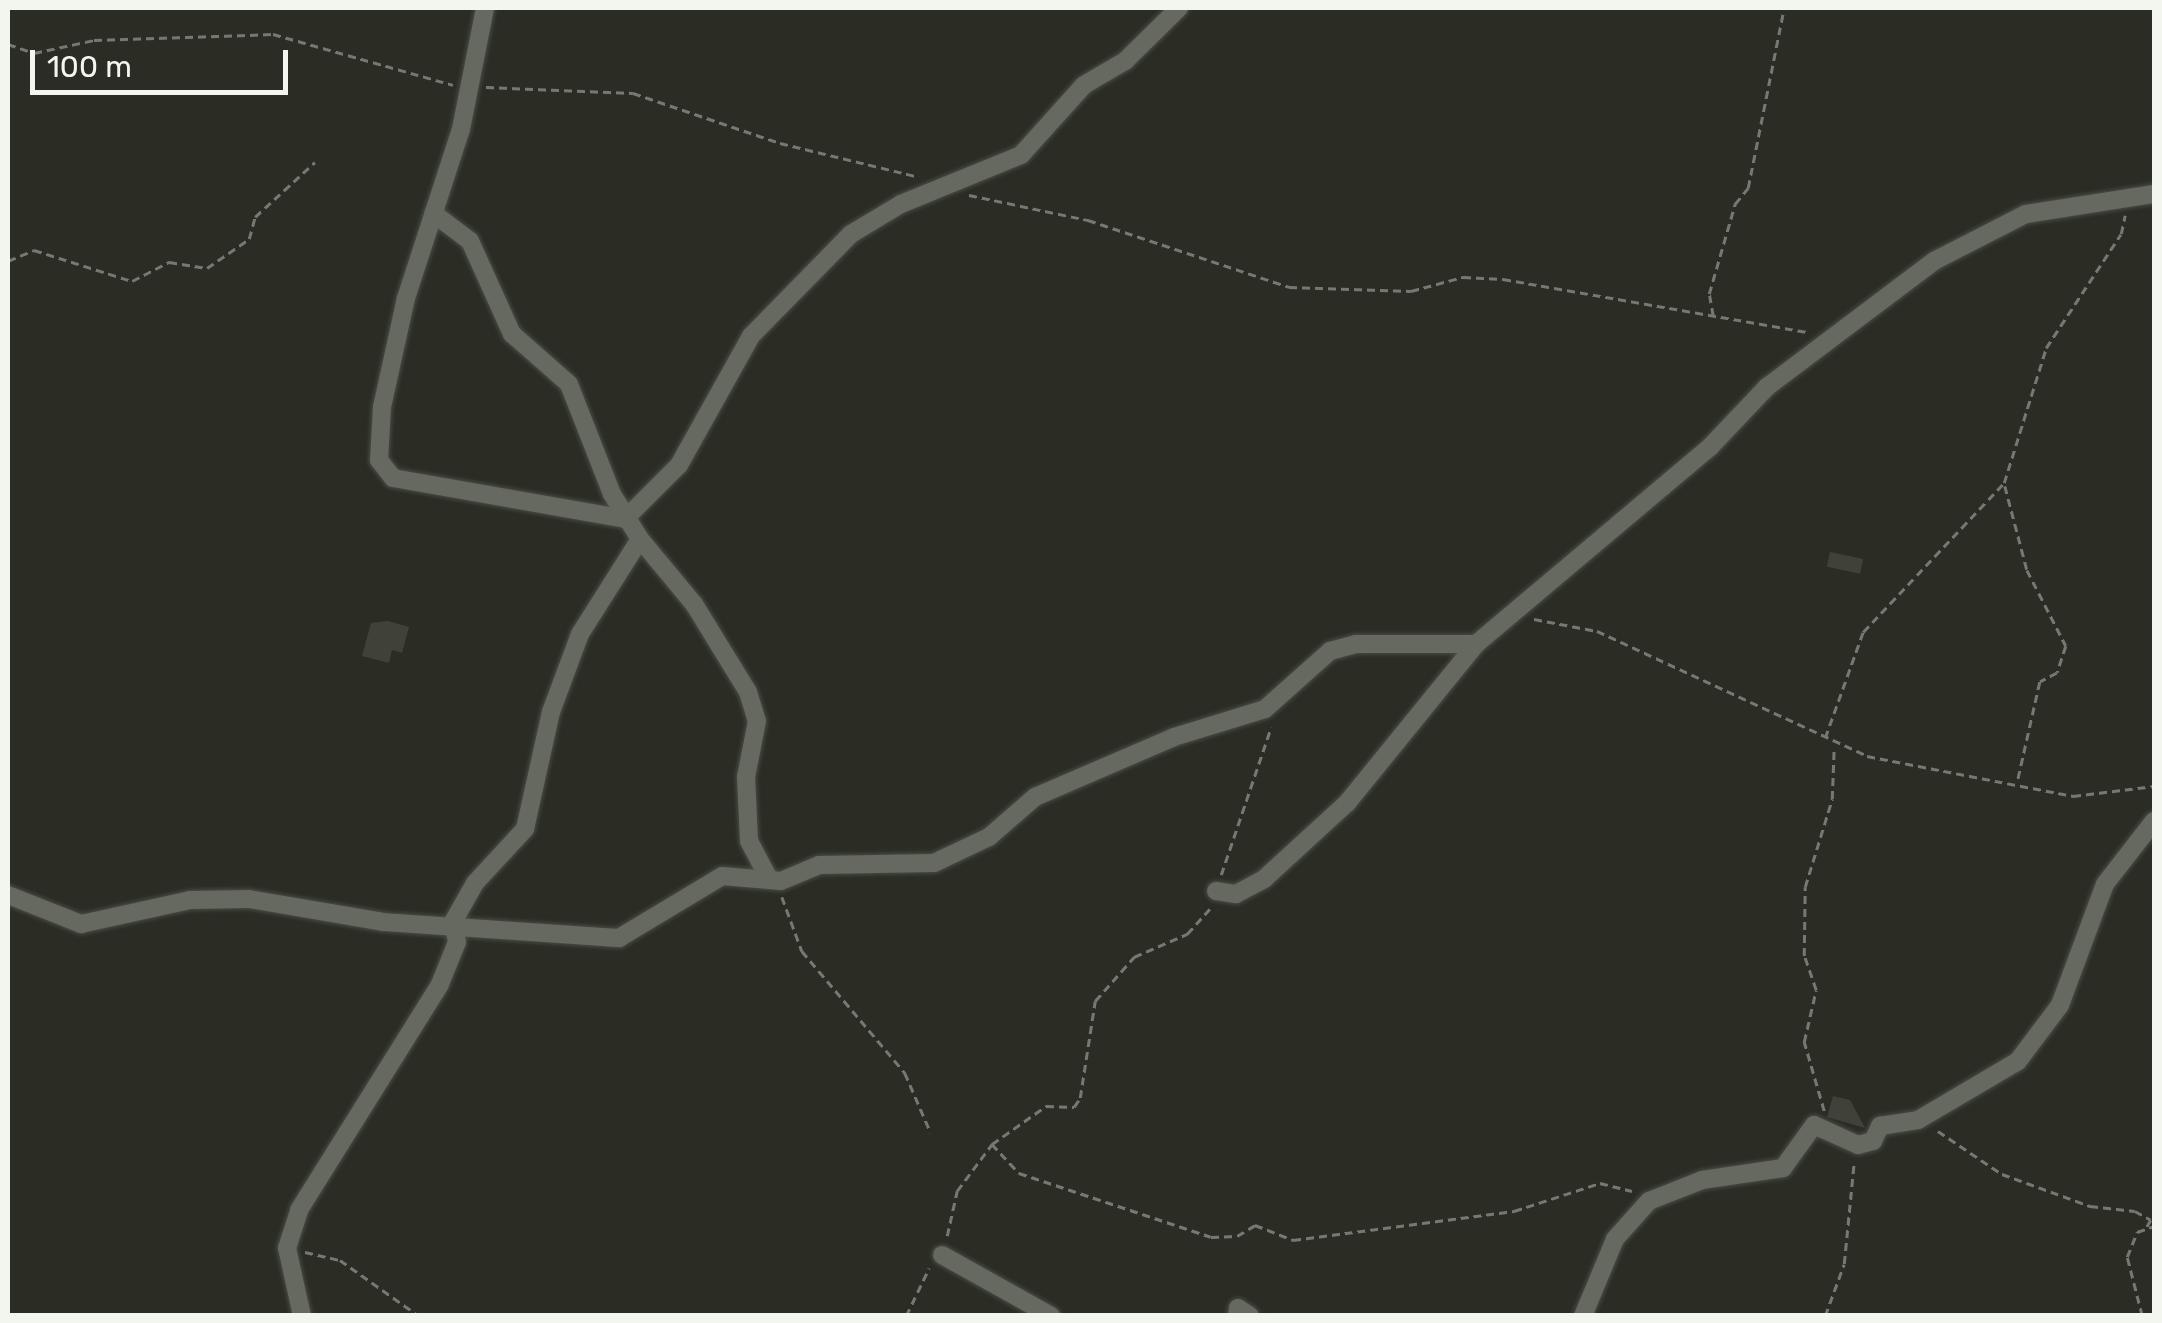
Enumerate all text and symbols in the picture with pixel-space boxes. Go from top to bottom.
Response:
scale bar [35,30,292,92]
text: 100 m [47,49,132,85]

